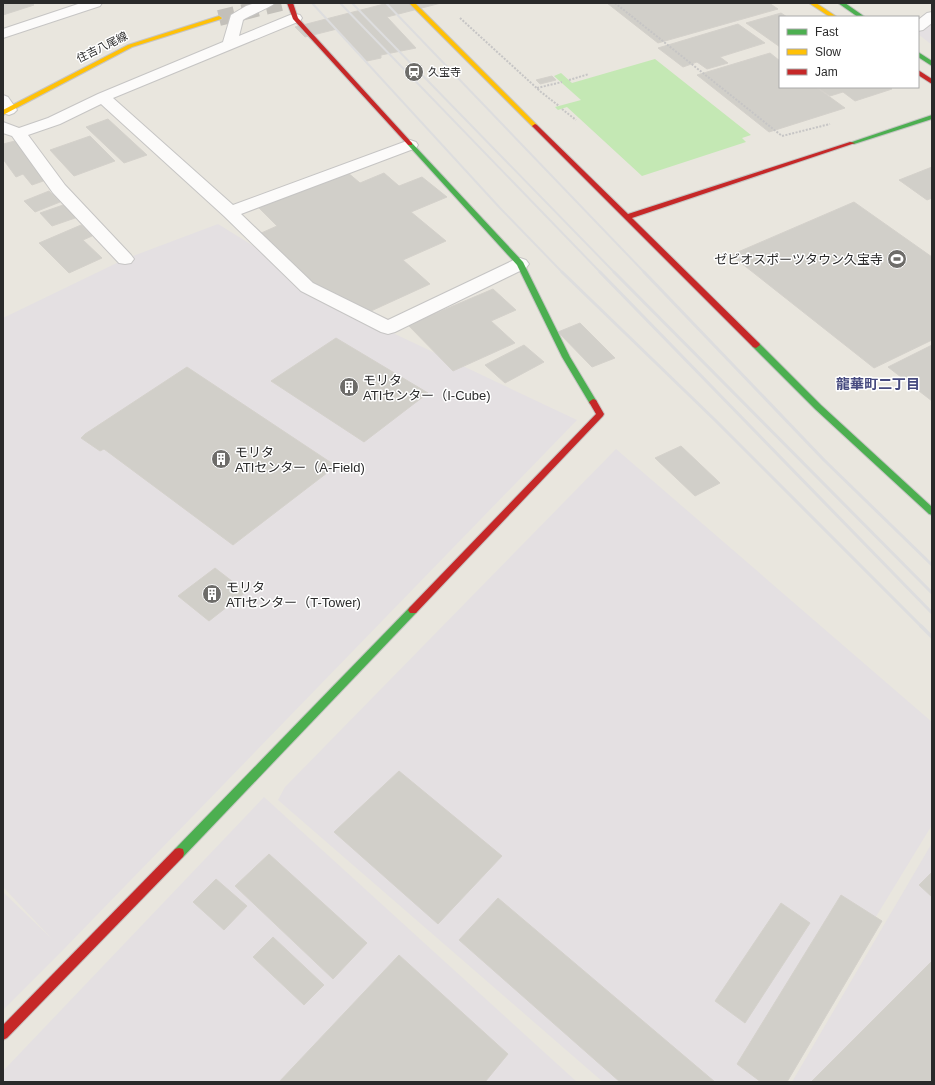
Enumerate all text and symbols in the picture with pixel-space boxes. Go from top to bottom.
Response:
legend [779,16,919,88]
text: Fast [815,25,839,39]
street label: 住吉八尾線 [75,30,129,64]
text: Slow [815,45,841,59]
station icon: 久宝寺 [403,61,425,83]
text: Jam [815,65,838,79]
place label: 久宝寺 [428,66,461,78]
sports icon: ゼビオスポーツタウン久宝寺 [886,248,908,270]
place label: ゼビオスポーツタウン久宝寺 [714,252,883,267]
place label: モリタ ATIセンター（I-Cube) [363,373,491,403]
building icon: モリタ ATIセンター（I-Cube) [338,376,360,398]
district label: 龍華町二丁目 [836,376,920,392]
place label: モリタ ATIセンター（A-Field) [235,445,365,475]
building icon: モリタ ATIセンター（A-Field) [210,448,232,470]
place label: モリタ ATIセンター（T-Tower) [226,580,361,610]
building icon: モリタ ATIセンター（T-Tower) [201,583,223,605]

